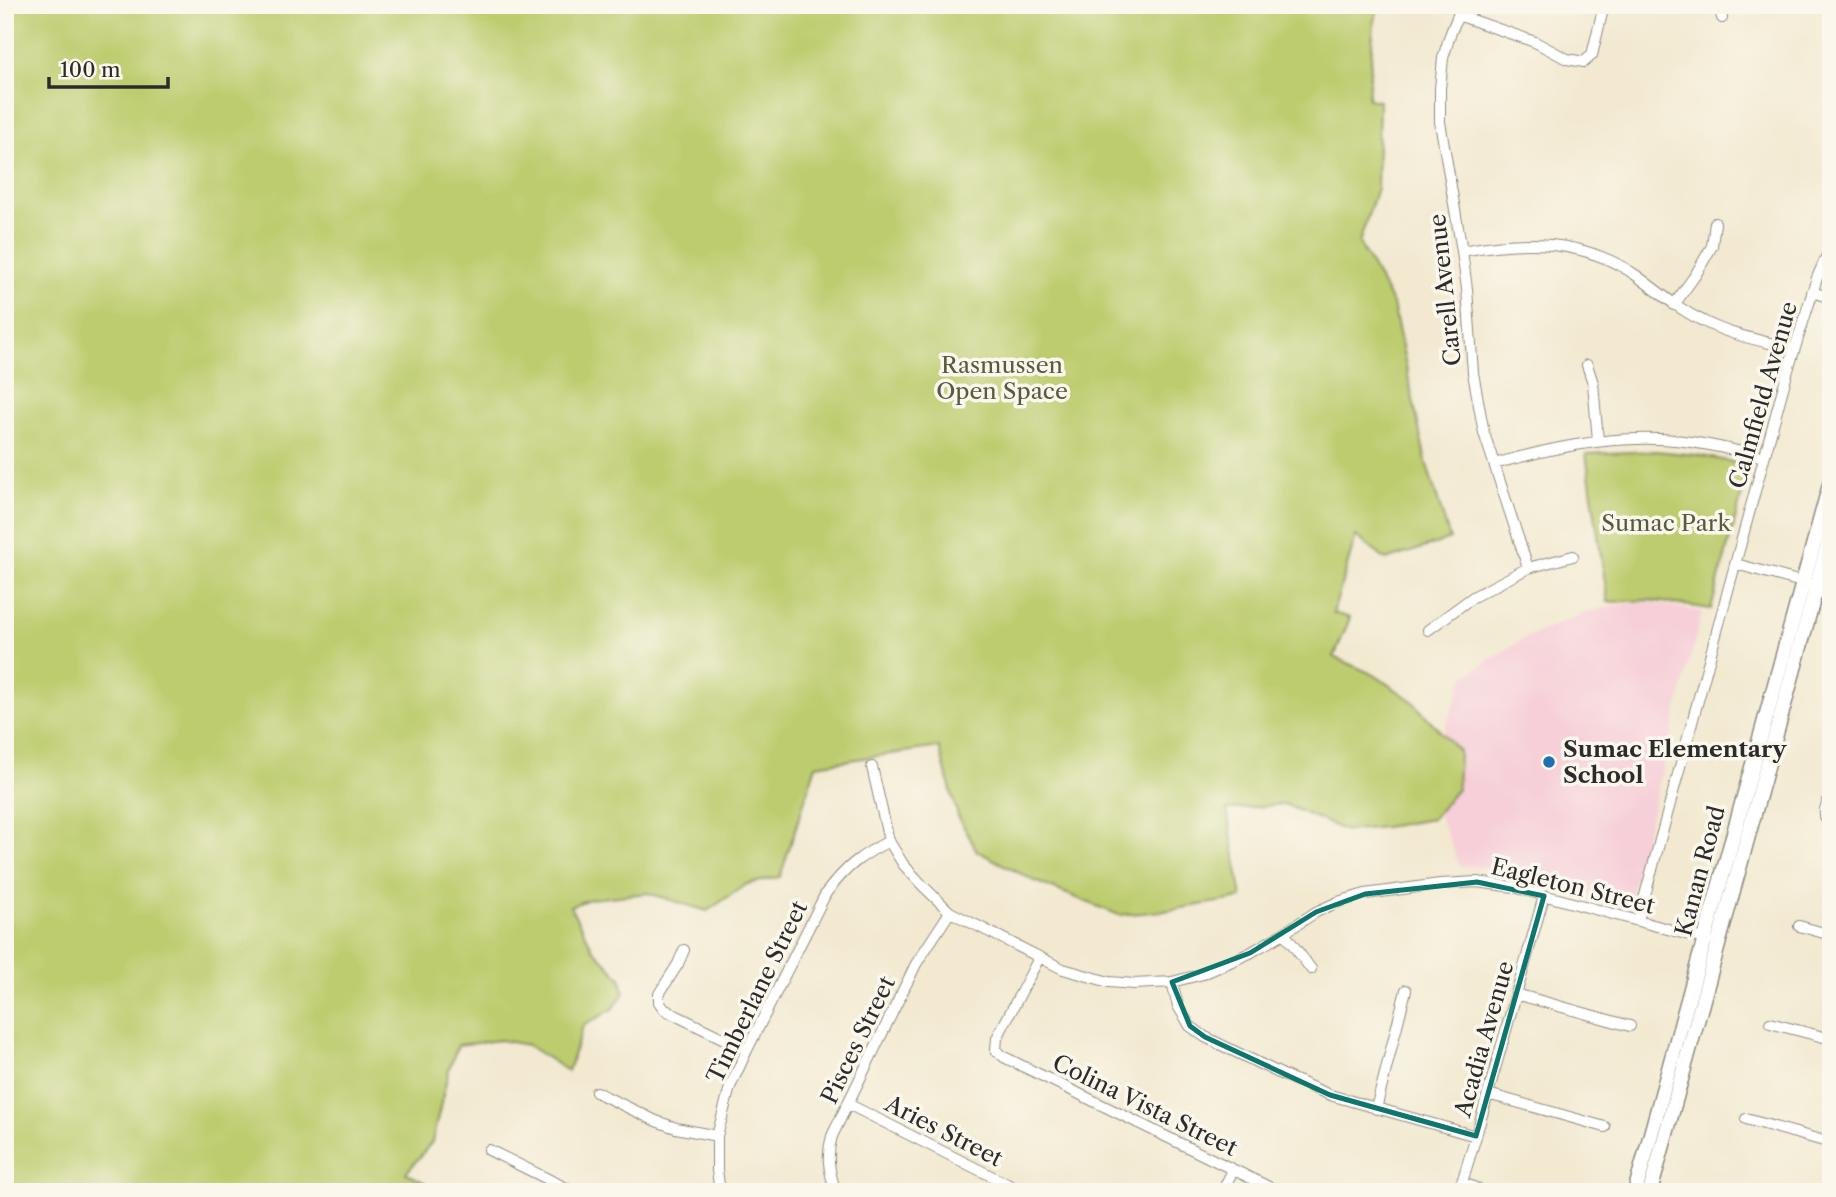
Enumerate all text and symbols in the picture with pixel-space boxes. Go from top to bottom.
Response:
scale bar [49,46,168,90]
text: 100 m [60,57,121,82]
street label: Carell Avenue [1423,213,1467,367]
street label: Calmfield Avenue [1723,298,1803,492]
park label: Rasmussen Open Space [936,351,1068,405]
park label: Sumac Park [1601,509,1733,537]
place label: Sumac Elementary School [1563,735,1787,789]
marker: Sumac Elementary School [1541,754,1557,770]
street label: Kanan Road [1669,803,1731,939]
street label: Eagleton Street [1488,852,1658,920]
street label: Timberlane Street [701,896,813,1088]
street label: Acadia Avenue [1448,958,1520,1121]
street label: Pisces Street [815,972,901,1108]
street label: Colina Vista Street [1048,1048,1242,1162]
street label: Aries Street [880,1089,1007,1173]

